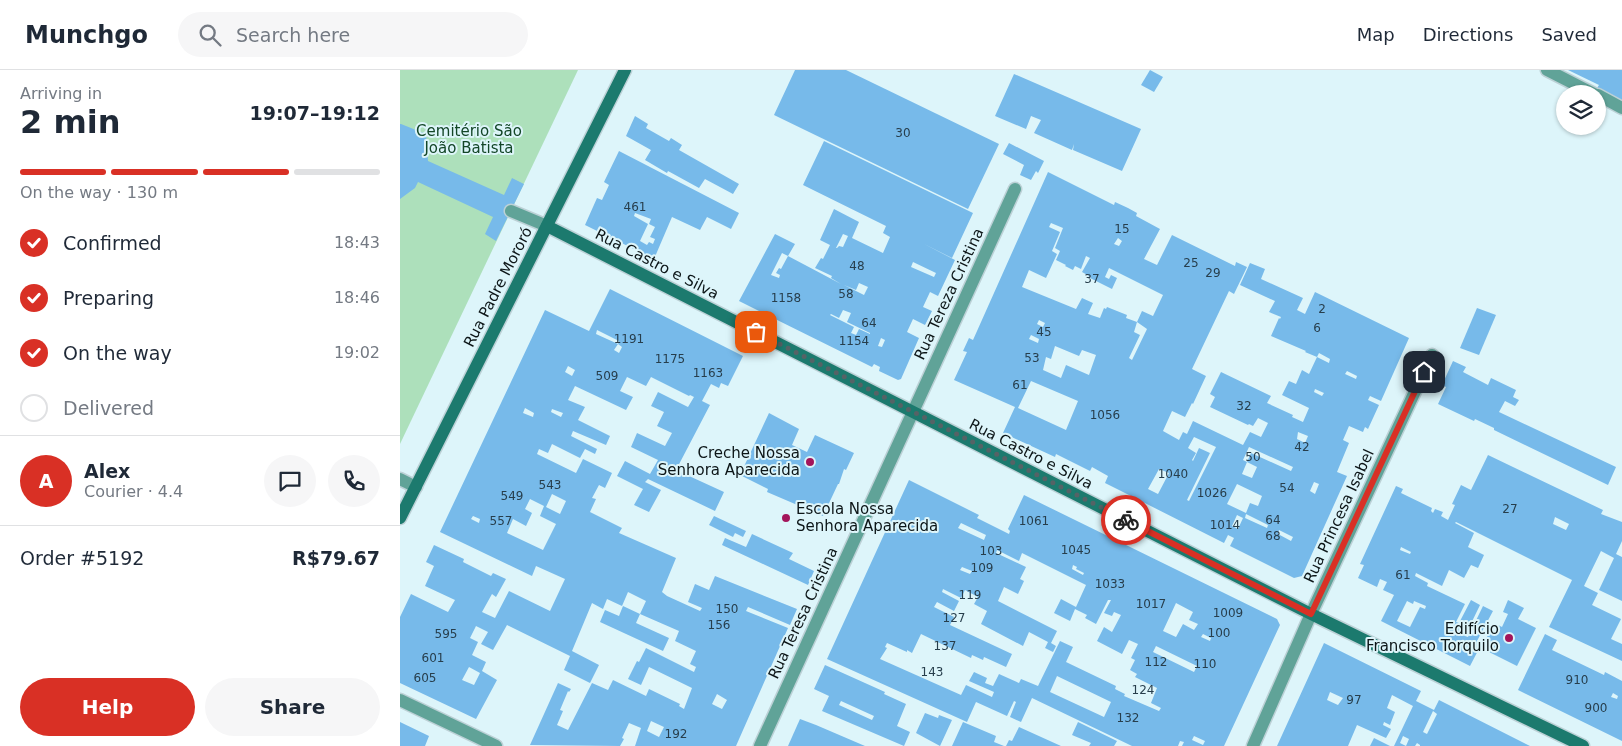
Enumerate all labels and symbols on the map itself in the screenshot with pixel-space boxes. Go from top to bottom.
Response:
park label: Cemitério São João Batista [416,122,522,157]
house number: 30 [895,126,911,140]
house number: 461 [624,200,646,214]
house number: 15 [1114,222,1130,236]
street label: Rua Padre Mororó [460,224,536,350]
street label: Rua Castro e Silva [592,225,722,303]
street label: Rua Tereza Cristina [911,225,987,363]
house number: 25 [1183,256,1199,270]
house number: 48 [849,259,865,273]
house number: 29 [1205,266,1221,280]
house number: 37 [1084,272,1100,286]
house number: 58 [838,287,854,301]
house number: 1158 [771,291,801,305]
house number: 2 [1318,302,1326,316]
pin [735,311,777,353]
house number: 64 [861,316,877,330]
house number: 6 [1313,321,1321,335]
house number: 45 [1036,325,1052,339]
house number: 1191 [614,332,644,346]
house number: 1154 [839,334,869,348]
house number: 53 [1024,351,1040,365]
pin [1403,351,1445,393]
house number: 1175 [655,352,685,366]
house number: 1163 [693,366,723,380]
house number: 509 [596,369,618,383]
house number: 61 [1012,378,1028,392]
house number: 32 [1236,399,1252,413]
house number: 1056 [1090,408,1120,422]
street label: Rua Castro e Silva [966,415,1096,493]
house number: 42 [1294,440,1310,454]
place label: Creche Nossa Senhora Aparecida [658,444,800,479]
street label: Rua Princesa Isabel [1300,446,1378,586]
house number: 50 [1245,450,1261,464]
marker: Creche Nossa Senhora Aparecida [804,456,816,468]
house number: 1040 [1158,467,1188,481]
house number: 543 [539,478,561,492]
house number: 54 [1279,481,1295,495]
house number: 1026 [1197,486,1227,500]
house number: 549 [501,489,523,503]
courier [1101,495,1151,545]
place label: Escola Nossa Senhora Aparecida [796,500,938,535]
house number: 27 [1502,502,1518,516]
marker: Escola Nossa Senhora Aparecida [780,512,792,524]
house number: 64 [1265,513,1281,527]
house number: 557 [490,514,512,528]
house number: 1061 [1019,514,1049,528]
house number: 1014 [1210,518,1240,532]
house number: 68 [1265,529,1281,543]
house number: 1045 [1061,543,1091,557]
street label: Rua Teresa Cristina [765,544,841,682]
house number: 103 [980,544,1002,558]
house number: 109 [971,561,993,575]
house number: 61 [1395,568,1411,582]
house number: 1033 [1095,577,1125,591]
house number: 119 [959,588,981,602]
house number: 1017 [1136,597,1166,611]
house number: 150 [716,602,738,616]
house number: 1009 [1213,606,1243,620]
house number: 127 [943,611,965,625]
house number: 156 [708,618,730,632]
place label: Edifício Francisco Torquilo [1366,620,1499,655]
house number: 100 [1208,626,1230,640]
house number: 595 [435,627,457,641]
marker: Edifício Francisco Torquilo [1503,632,1515,644]
house number: 137 [934,639,956,653]
house number: 601 [422,651,444,665]
house number: 112 [1145,655,1167,669]
house number: 110 [1194,657,1216,671]
house number: 143 [921,665,943,679]
house number: 605 [414,671,436,685]
house number: 910 [1566,673,1588,687]
house number: 124 [1132,683,1154,697]
house number: 97 [1346,693,1362,707]
house number: 900 [1585,701,1607,715]
house number: 132 [1117,711,1139,725]
house number: 192 [665,727,687,741]

